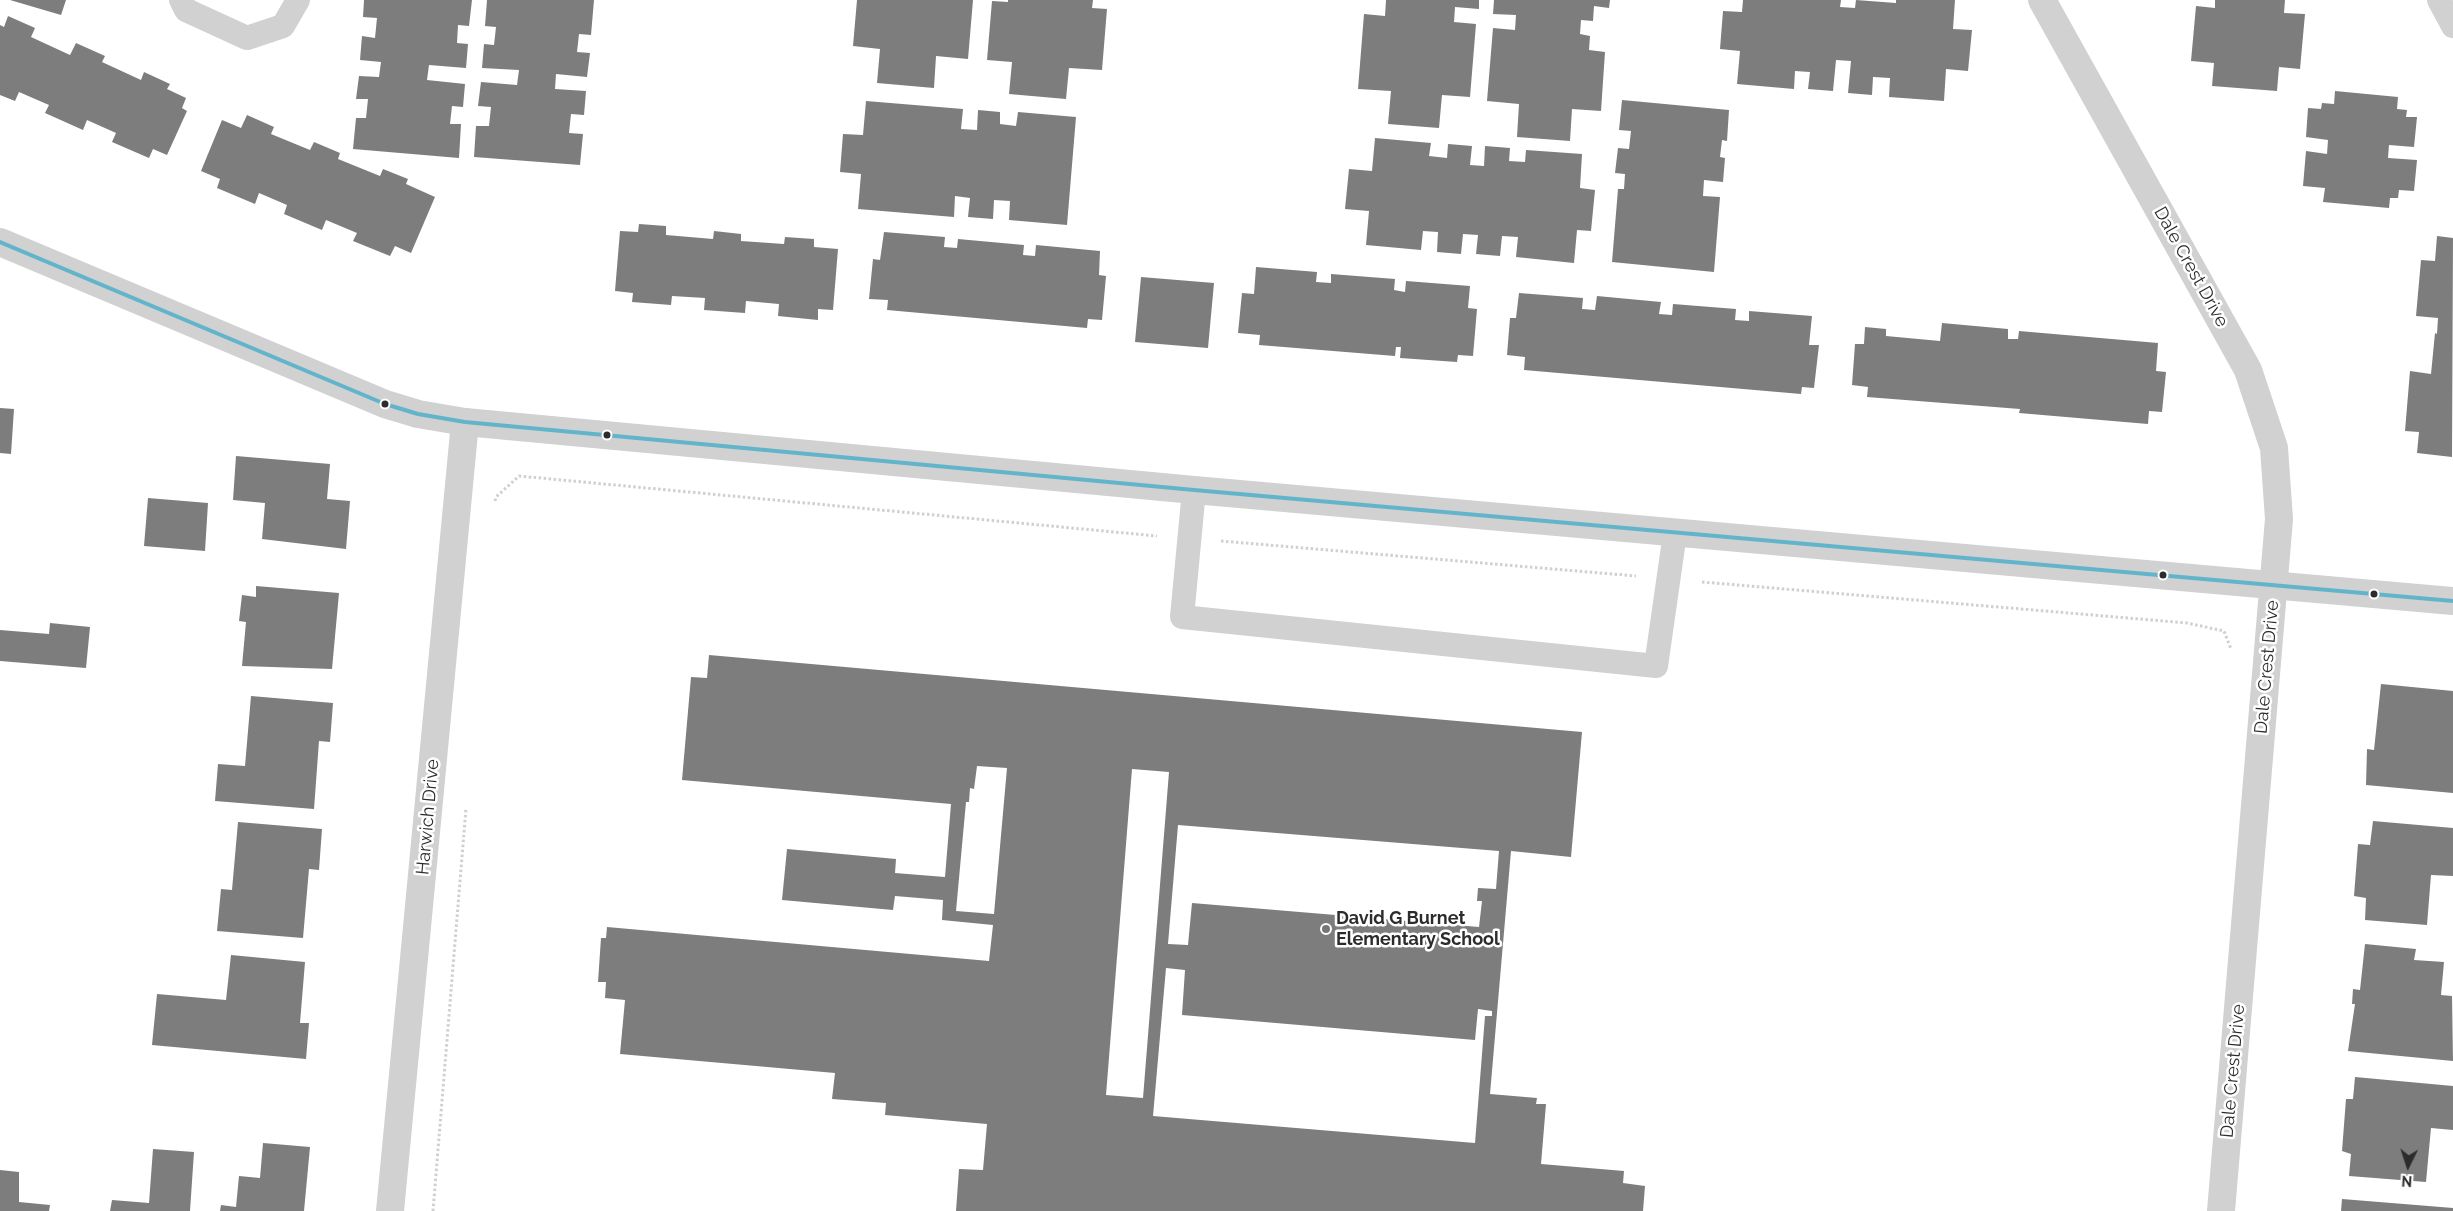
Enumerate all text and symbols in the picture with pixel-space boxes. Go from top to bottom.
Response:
street label: Dale Crest Drive [2149,203,2233,331]
unlabelled marker [380,399,390,409]
unlabelled marker [602,430,612,440]
unlabelled marker [2158,570,2168,580]
unlabelled marker [2369,589,2379,599]
street label: Dale Crest Drive [2250,599,2284,735]
street label: Harwich Drive [412,758,444,876]
place label: David G Burnet Elementary School [1336,908,1500,951]
marker: David G Burnet Elementary School [1320,923,1332,935]
street label: Dale Crest Drive [2216,1003,2250,1139]
north arrow [2383,1141,2433,1191]
text: N [2401,1173,2413,1189]

